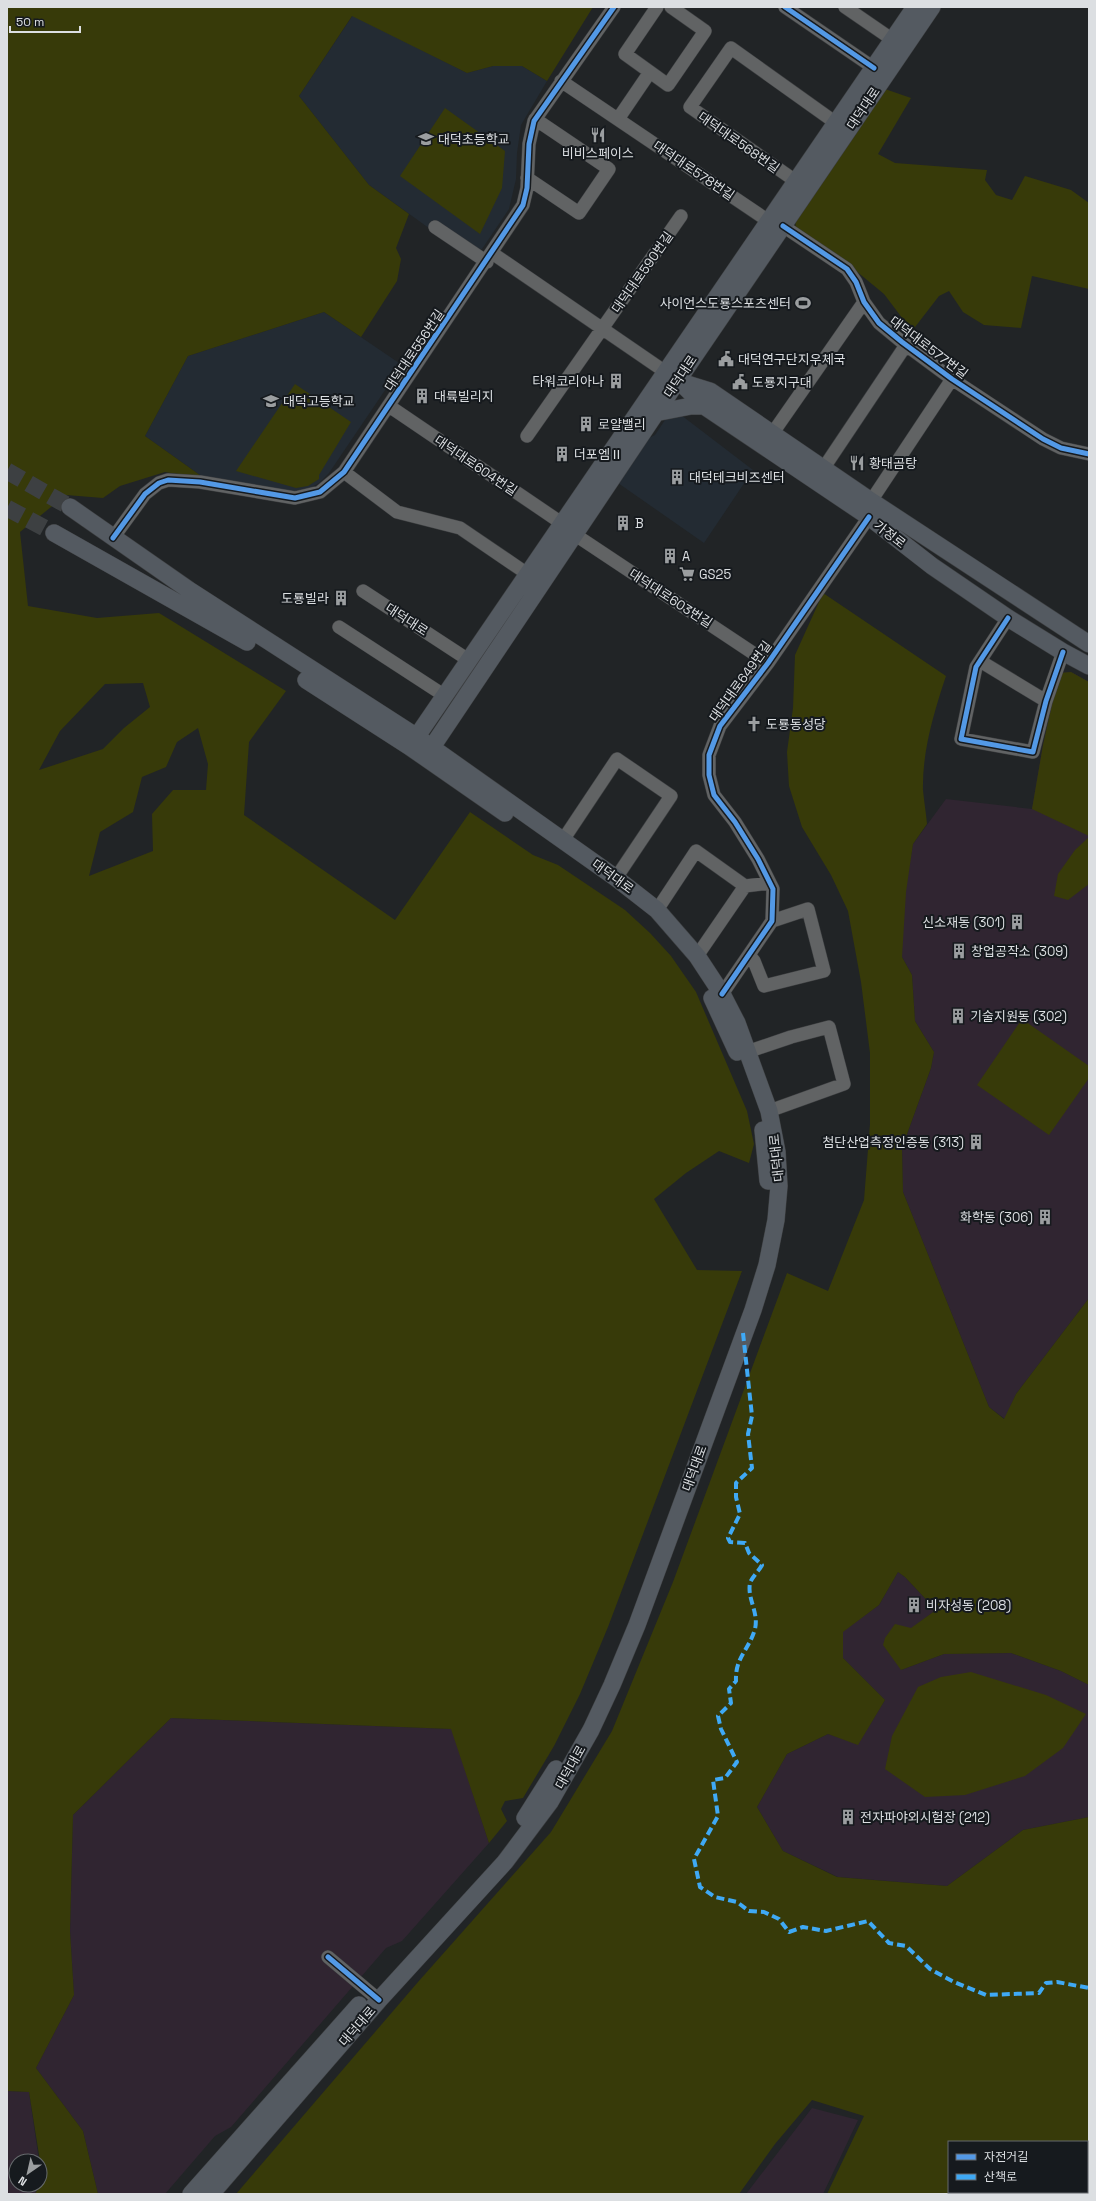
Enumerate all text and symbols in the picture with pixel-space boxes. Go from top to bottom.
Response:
scale bar [10,8,80,34]
text: 50 m [16,14,44,30]
street label: 대덕대로 [843,84,884,133]
street label: 대덕대로568번길 [695,108,783,177]
restaurant icon: 비비스페이스 [589,126,607,144]
school or university icon: 대덕초등학교 [417,130,435,148]
place label: 대덕초등학교 [438,131,510,148]
street label: 대덕대로578번길 [650,137,738,204]
place label: 비비스페이스 [562,145,634,162]
street label: 대덕대로590번길 [608,228,677,316]
sports icon: 사이언스도룡스포츠센터 [794,294,812,312]
place label: 사이언스도룡스포츠센터 [659,295,791,312]
street label: 대덕대로556번길 [381,306,448,395]
street label: 대덕대로577번길 [886,312,971,382]
public building icon: 대덕연구단지우체국 [717,350,735,368]
place label: 대덕연구단지우체국 [738,351,846,368]
street label: 대덕대로 [660,352,701,401]
building icon: 타워코리아나 [607,372,625,390]
place label: 타워코리아나 [532,373,604,390]
public building icon: 도룡지구대 [731,373,749,391]
place label: 도룡지구대 [752,374,812,391]
building icon: 대륙빌리지 [413,387,431,405]
place label: 대륙빌리지 [434,388,494,405]
school or university icon: 대덕고등학교 [262,392,280,410]
place label: 대덕고등학교 [283,393,355,410]
building icon: 로얄밸리 [577,415,595,433]
place label: 로얄밸리 [598,416,646,433]
street label: 대덕대로604번길 [431,431,520,499]
building icon: 더포엠Ⅱ [553,445,571,463]
place label: 더포엠Ⅱ [574,446,623,463]
restaurant icon: 황태곰탕 [848,454,866,472]
place label: 황태곰탕 [869,455,917,472]
building icon: 대덕테크비즈센터 [668,468,686,486]
place label: 대덕테크비즈센터 [689,469,785,486]
building icon: B [614,514,632,532]
place label: B [635,515,644,532]
street label: 가정로 [870,517,909,552]
building icon: A [661,547,679,565]
place label: A [682,548,690,565]
street label: 대덕대로603번길 [626,565,716,632]
supermarket icon: GS25 [678,565,696,583]
place label: GS25 [699,566,731,583]
building icon: 도룡빌라 [332,589,350,607]
place label: 도룡빌라 [281,590,329,607]
street label: 대덕대로 [382,599,431,640]
street label: 대덕대로649번길 [705,638,775,725]
church icon: 도룡동성당 [745,715,763,733]
place label: 도룡동성당 [766,716,826,733]
street label: 대덕대로 [588,855,637,897]
building icon: 신소재동 (301) [1008,913,1026,931]
place label: 신소재동 (301) [922,914,1005,931]
building icon: 창업공작소 (309) [950,942,968,960]
place label: 창업공작소 (309) [971,943,1068,960]
building icon: 기술지원동 (302) [949,1007,967,1025]
place label: 기술지원동 (302) [970,1008,1067,1025]
street label: 대덕대로 [766,1133,787,1183]
building icon: 첨단산업측정인증동 (313) [967,1133,985,1151]
place label: 첨단산업측정인증동 (313) [822,1134,964,1151]
building icon: 화학동 (306) [1036,1208,1054,1226]
place label: 화학동 (306) [960,1209,1033,1226]
street label: 대덕대로 [678,1443,711,1494]
building icon: 비자성동 (208) [905,1596,923,1614]
place label: 비자성동 (208) [926,1597,1011,1614]
street label: 대덕대로 [551,1742,589,1792]
building icon: 전자파야외시험장 (212) [839,1808,857,1826]
place label: 전자파야외시험장 (212) [860,1809,990,1826]
street label: 대덕대로 [335,2003,380,2050]
legend [948,2141,1088,2193]
text: 자전거길 [984,2149,1028,2165]
north arrow [8,2153,48,2193]
text: 산책로 [984,2169,1017,2185]
text: N [15,2173,29,2189]

